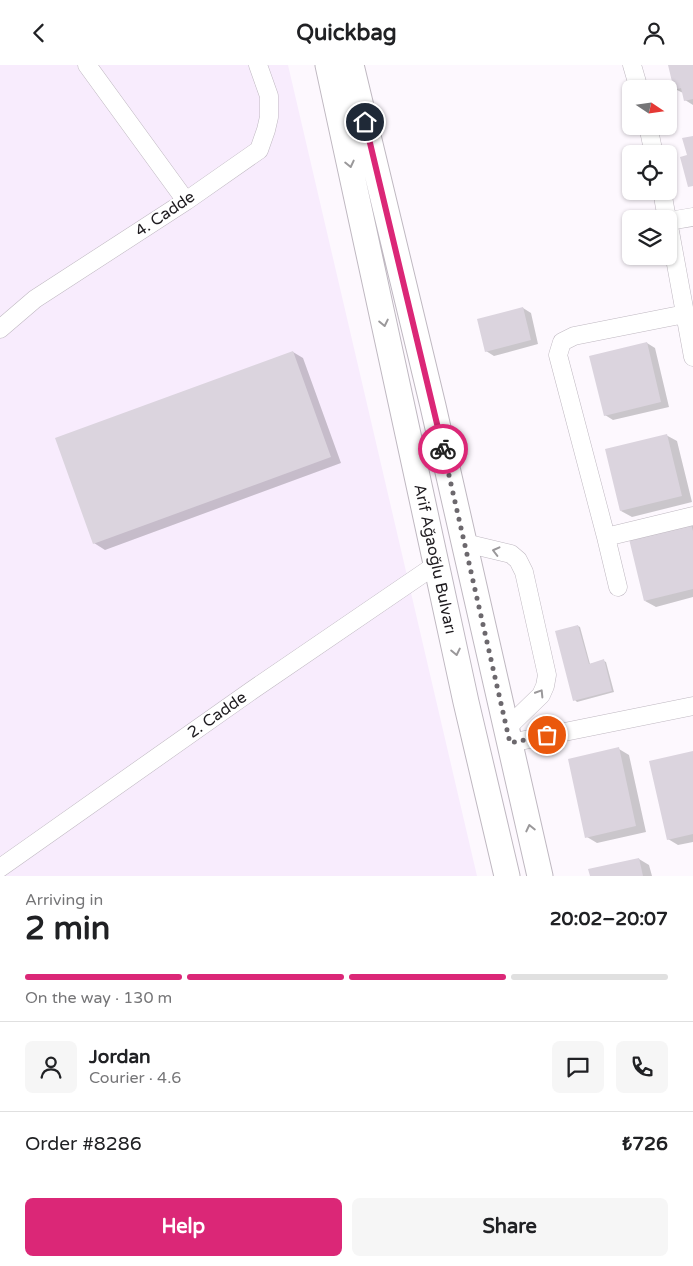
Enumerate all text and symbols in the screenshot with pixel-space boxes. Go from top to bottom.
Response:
icon: back [25,19,53,47]
icon: person [640,19,668,47]
text: Quickbag [296,20,397,46]
north arrow [622,80,678,135]
map controls [622,80,677,265]
pin [344,101,386,143]
icon: home [351,108,379,136]
button: locate [622,145,677,200]
one-way arrow [344,159,354,168]
street label: 4. Cadde [131,187,199,241]
button: layers [622,210,677,265]
one-way arrow [378,318,389,327]
courier [418,424,468,474]
icon: bike [429,435,457,463]
street label: Arif Ağaoğlu Bulvarı [409,482,461,636]
one-way arrow [493,546,501,556]
one-way arrow [450,648,461,657]
street label: 2. Cadde [184,687,250,743]
one-way arrow [534,689,544,698]
pin [526,714,568,756]
icon: bag [533,721,561,749]
one-way arrow [525,824,536,833]
text: Arriving in [25,890,103,910]
text: 20:02–20:07 [550,908,668,930]
text: 2 min [25,910,110,948]
text: On the way · 130 m [25,988,172,1008]
button: person [25,1041,77,1093]
button: chat [552,1041,604,1093]
button: phone [616,1041,668,1093]
text: Jordan [89,1046,151,1068]
text: Courier · 4.6 [89,1068,181,1088]
text: Order #8286 [25,1133,142,1155]
text: ₺726 [622,1133,668,1155]
button: Help [25,1198,342,1256]
button: Share [352,1198,668,1256]

